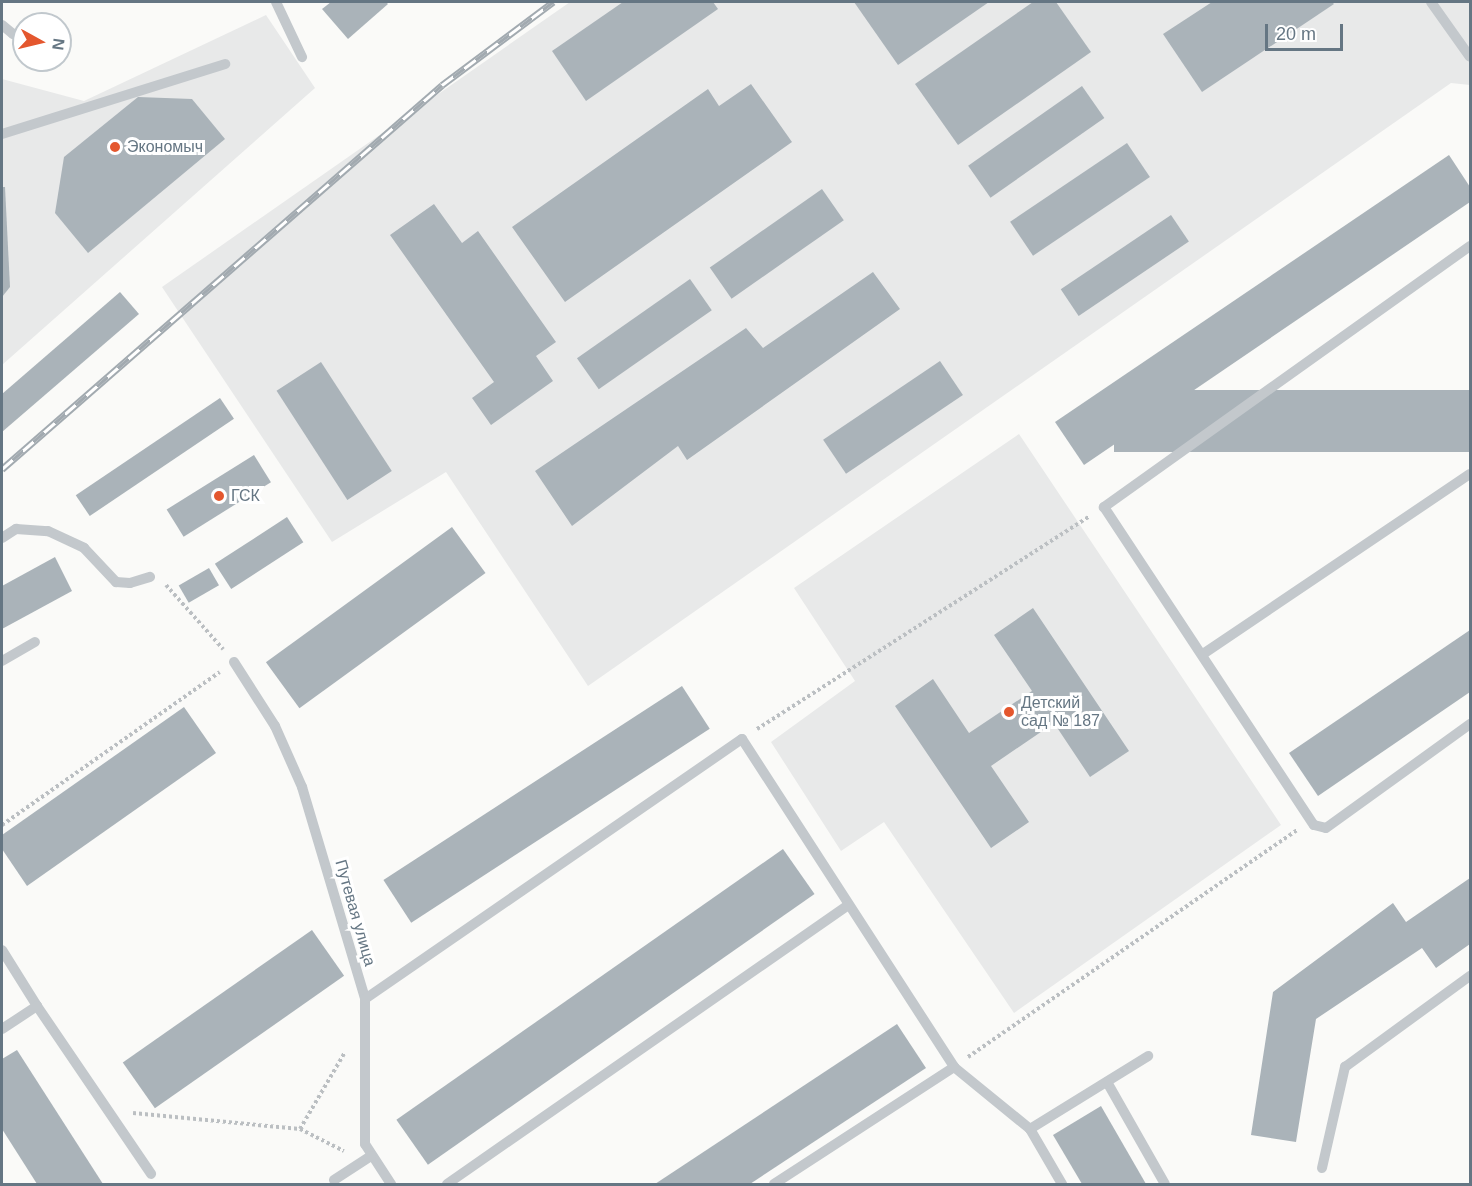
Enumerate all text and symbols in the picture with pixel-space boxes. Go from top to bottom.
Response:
north arrow [12,12,72,72]
scale bar [1268,12,1346,50]
text: 20 m [1276,24,1316,44]
text: N [49,37,68,51]
place label: Экономыч [127,137,203,157]
marker: Экономыч [108,140,122,154]
place label: ГСК [231,486,260,506]
marker: ГСК [212,489,226,503]
place label: Детский сад № 187 [1021,693,1100,731]
marker: Детский сад № 187 [1002,705,1016,719]
street label: Путевая улица [331,858,379,968]

